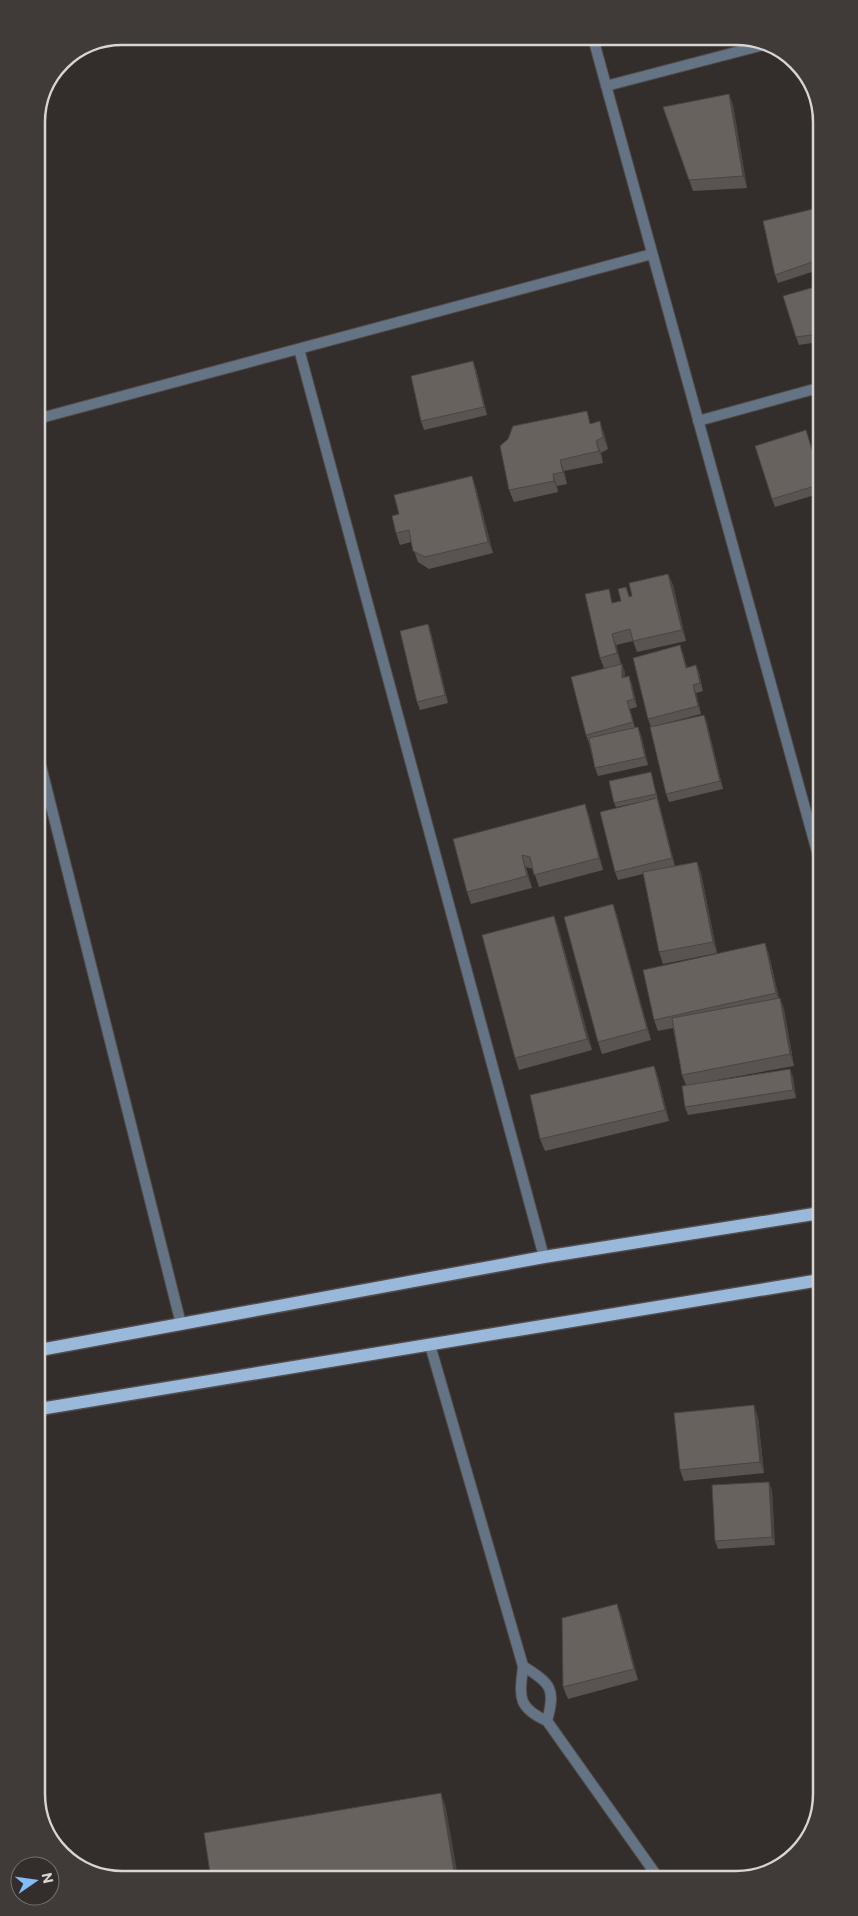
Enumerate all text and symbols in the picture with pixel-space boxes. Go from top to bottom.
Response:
north arrow [10,1856,60,1906]
text: N [39,1871,58,1885]

